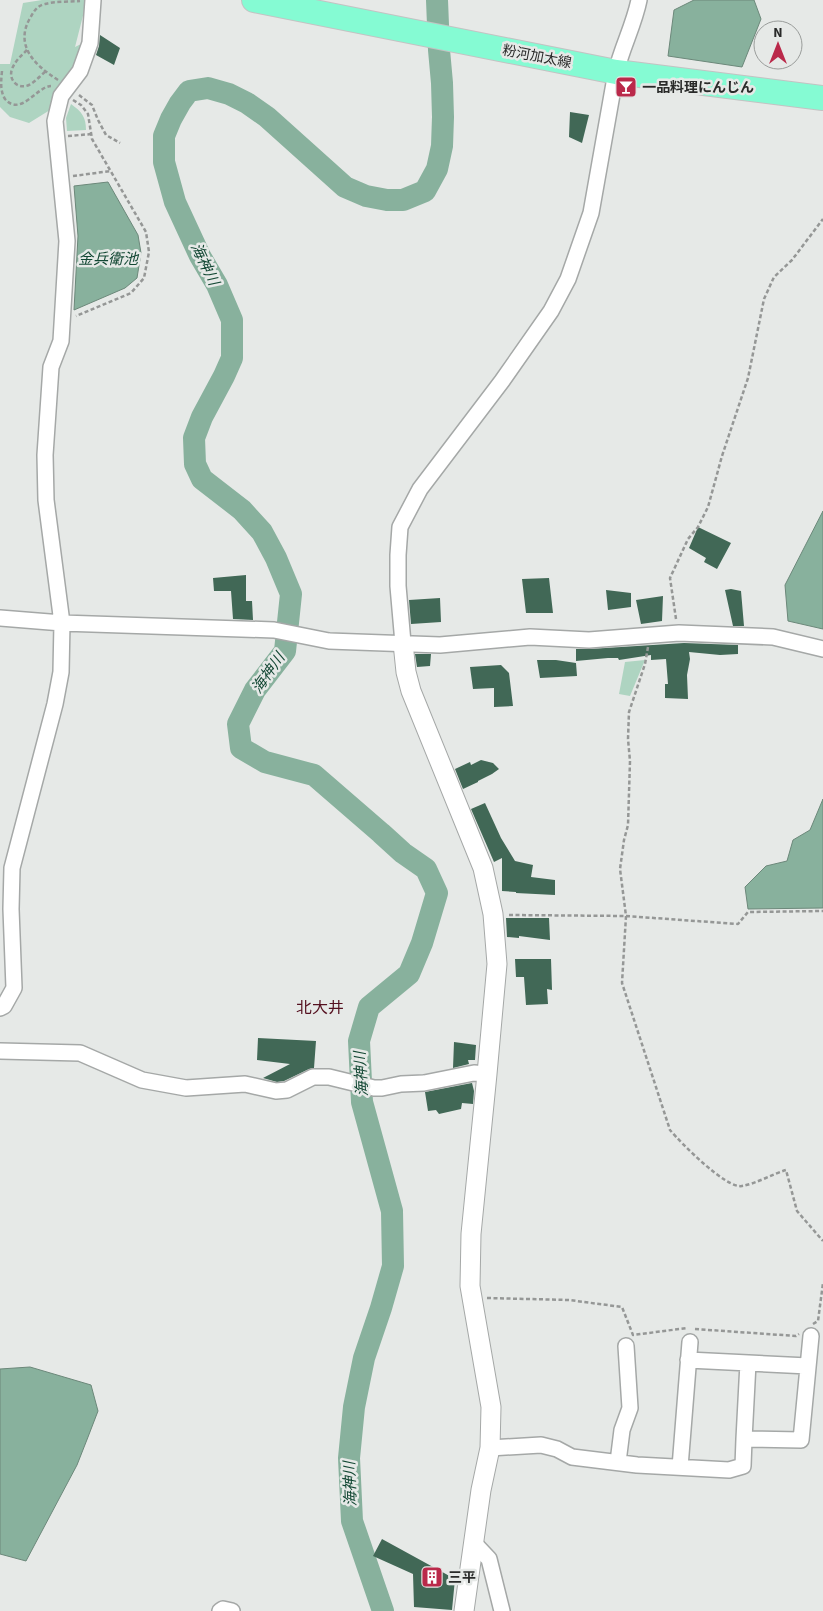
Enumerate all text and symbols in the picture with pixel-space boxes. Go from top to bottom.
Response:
north arrow [753,20,803,70]
text: N [773,23,783,43]
street label: 粉河加太線 [501,40,573,73]
bar icon: 一品料理にんじん [614,75,638,99]
place label: 一品料理にんじん [642,78,754,98]
water label: 海神川 [185,239,225,291]
water label: 金兵衛池 [78,249,140,270]
water label: 海神川 [247,647,291,698]
district label: 北大井 [296,997,344,1019]
water label: 海神川 [350,1049,373,1097]
water label: 海神川 [339,1459,362,1507]
building icon: 三平 [420,1565,444,1589]
place label: 三平 [448,1568,476,1588]

